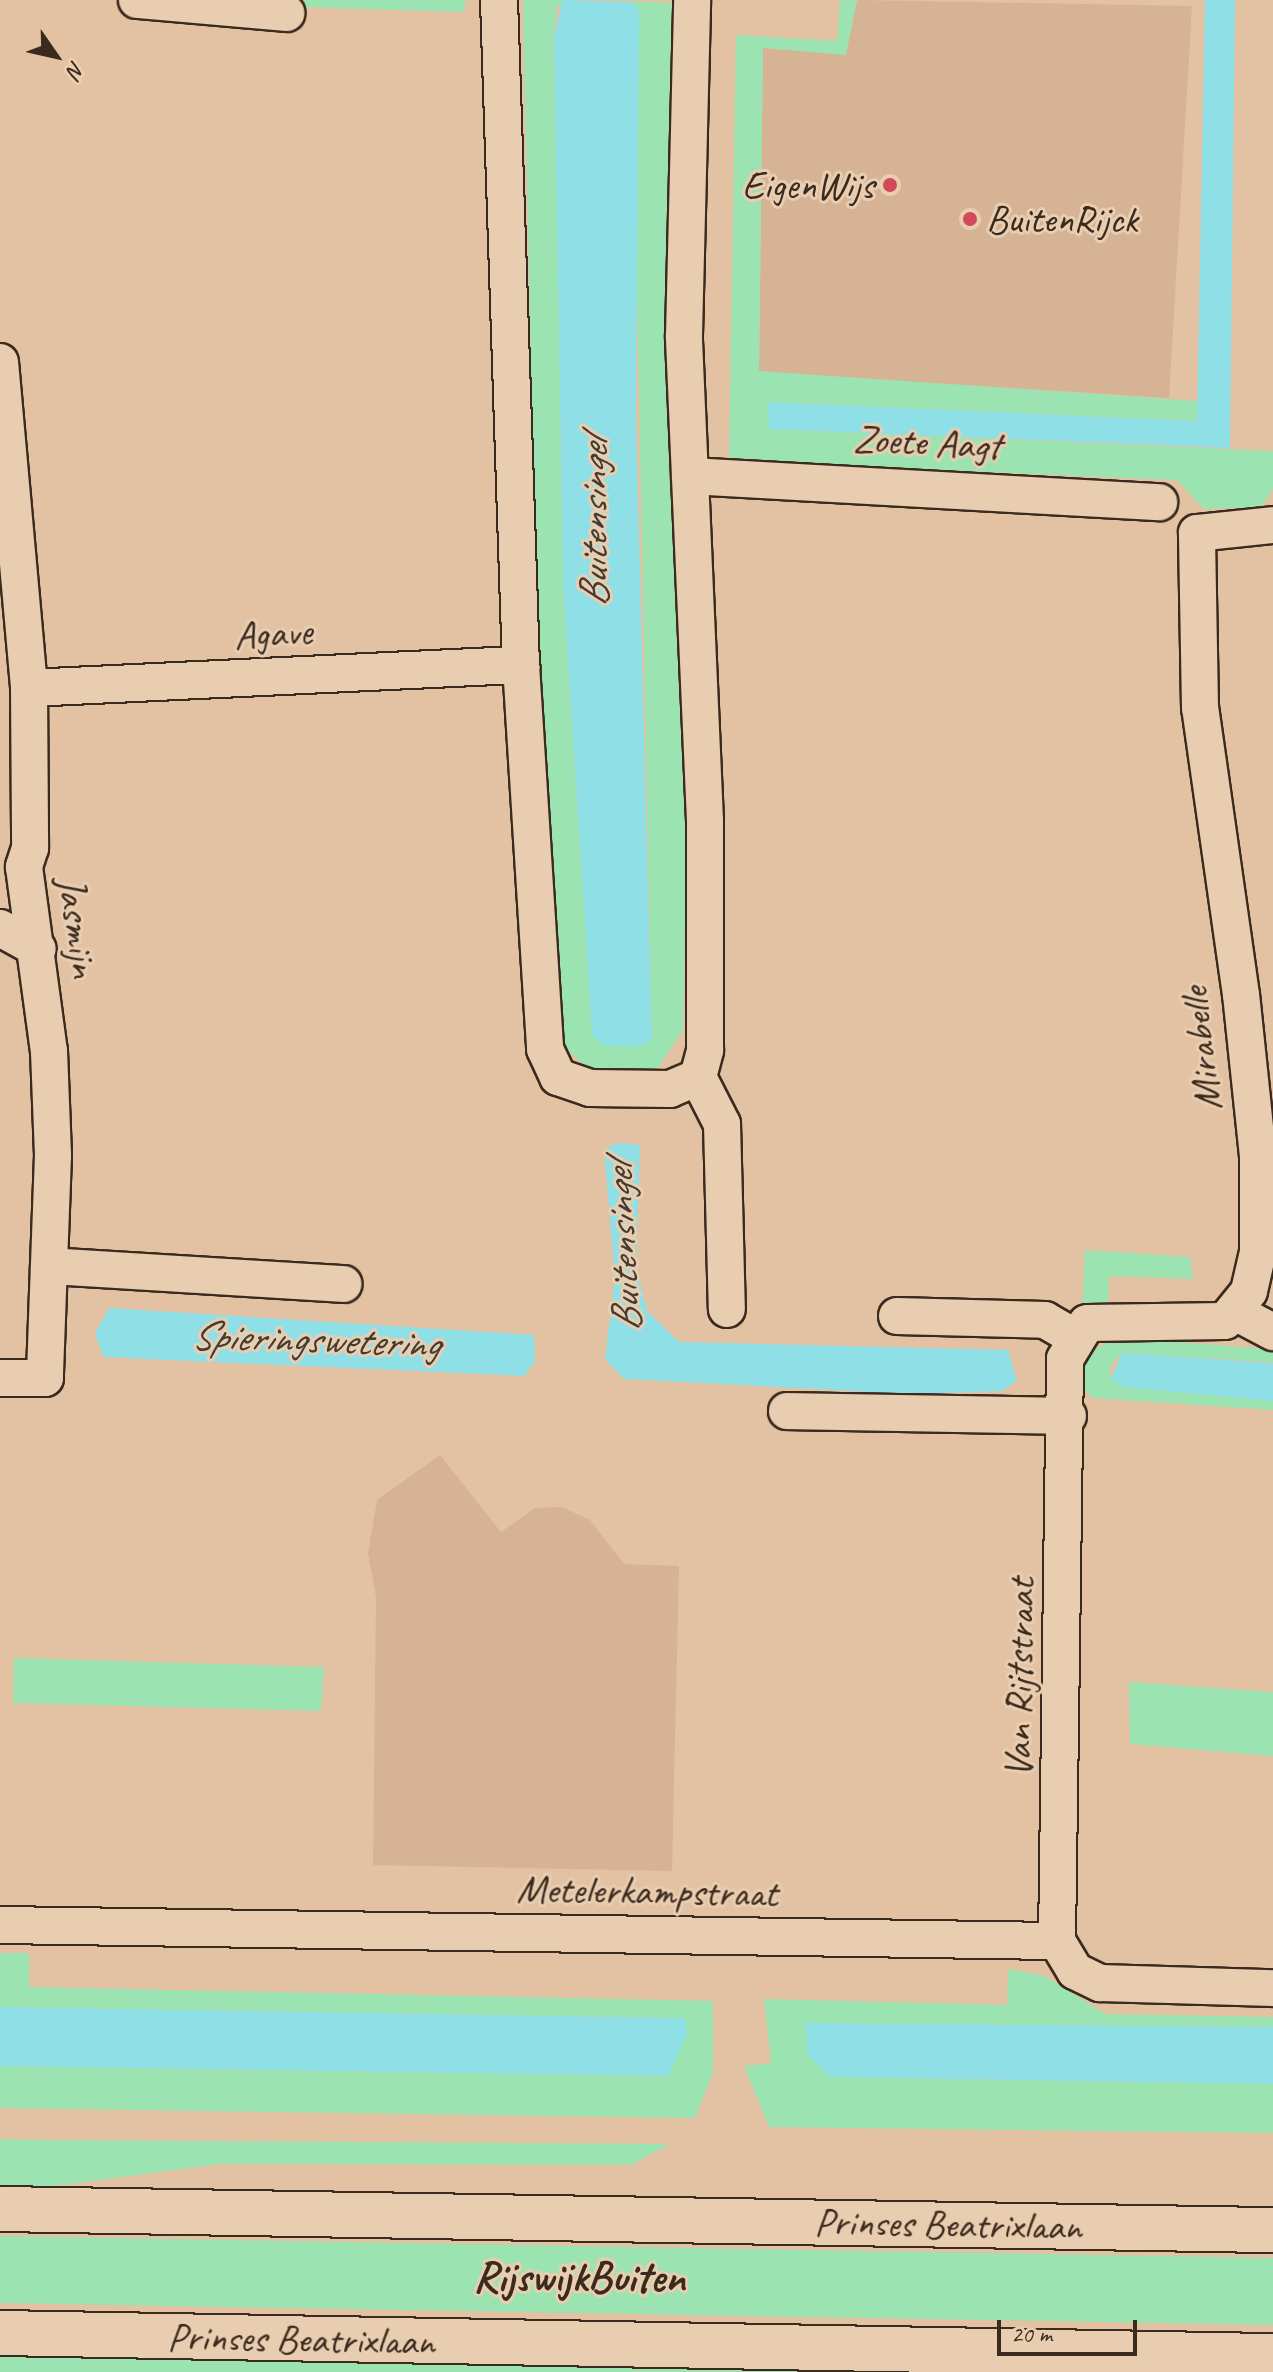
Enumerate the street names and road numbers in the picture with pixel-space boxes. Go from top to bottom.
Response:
street label: Zoete Aagt [852,414,1002,470]
street label: Agave [233,607,313,659]
street label: Jasmijn [47,874,109,980]
street label: Mirabelle [1170,985,1232,1113]
street label: Van Rijtstraat [993,1578,1045,1778]
street label: Metelerkampstraat [516,1865,778,1917]
street label: Prinses Beatrixlaan [815,2198,1081,2250]
street label: Prinses Beatrixlaan [168,2313,434,2365]

